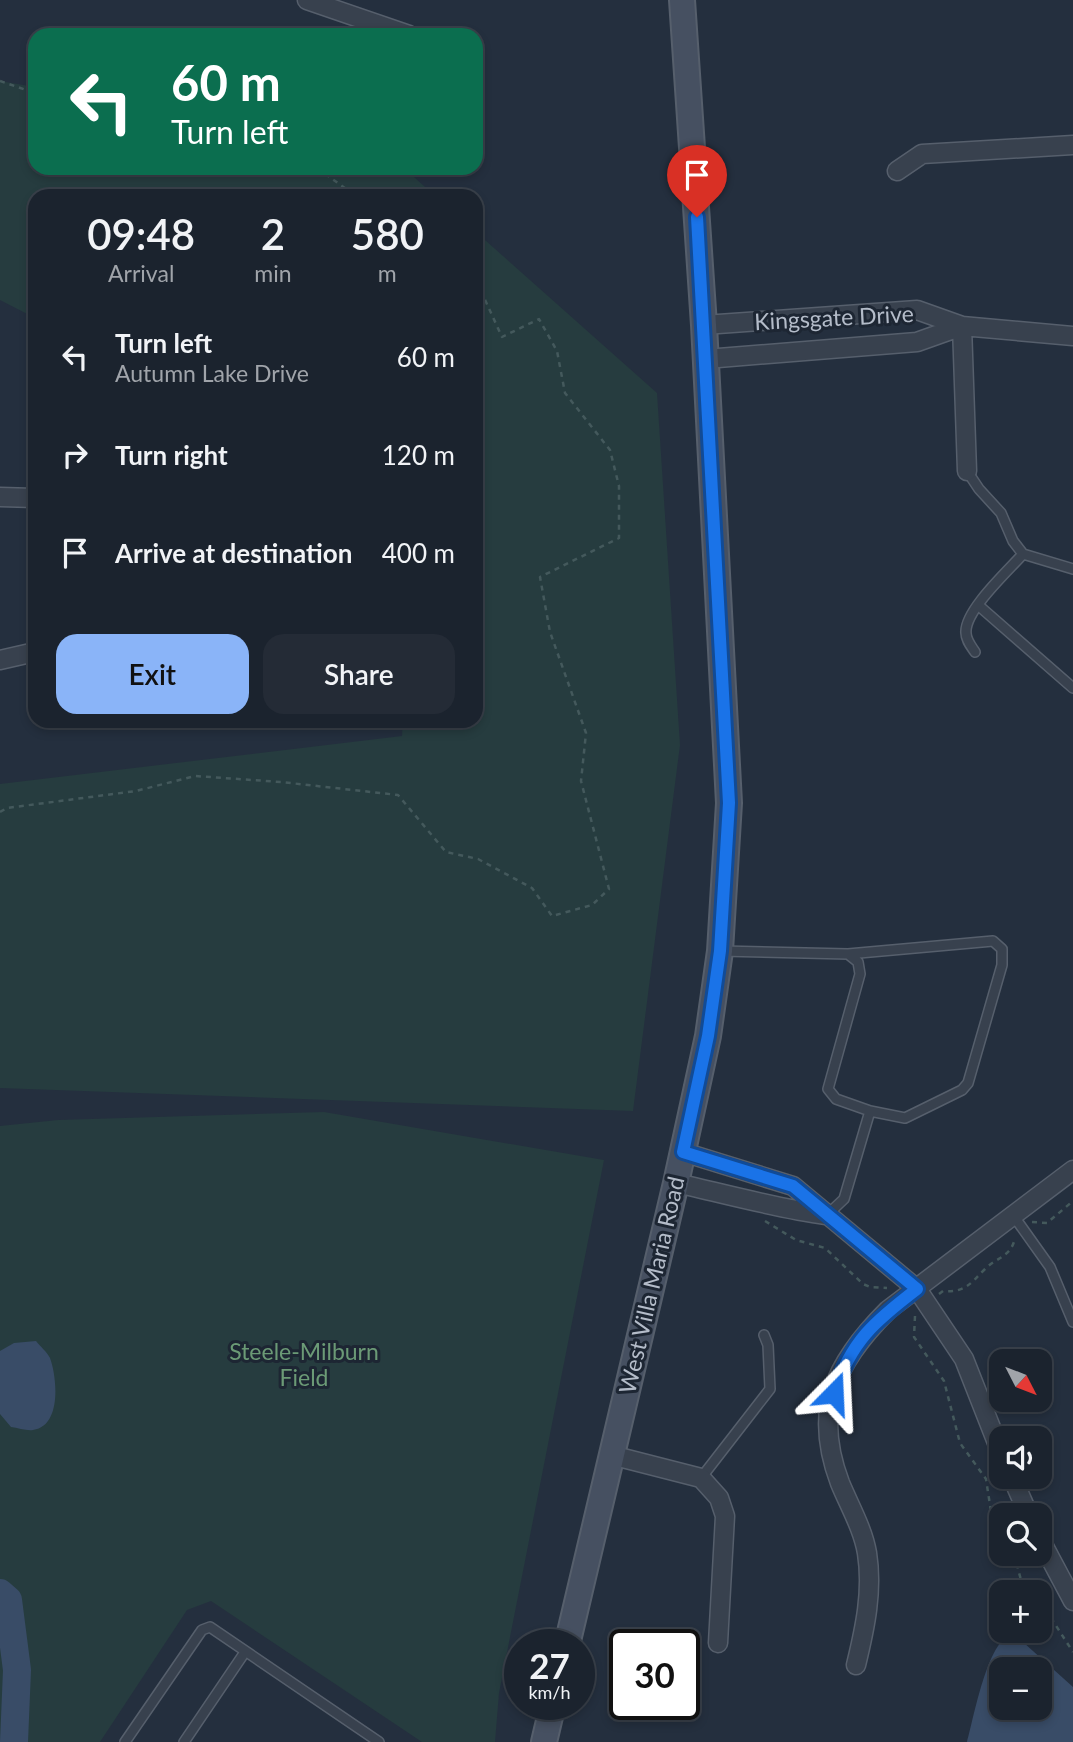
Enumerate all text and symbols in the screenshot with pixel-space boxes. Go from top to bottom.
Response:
text: 60 m [171,53,281,111]
icon: left [56,56,147,147]
text: Turn left [171,112,288,151]
pin [667,145,727,217]
icon: arrive [678,156,716,194]
text: 09:48 [87,209,195,259]
text: 2 [261,209,285,259]
text: 580 [351,209,424,259]
text: Arrival [108,259,174,287]
text: min [254,259,292,287]
text: m [378,259,397,287]
street label: Kingsgate Drive [753,299,914,335]
text: Turn left [115,327,212,359]
icon: left [56,338,94,376]
text: 60 m [397,341,455,373]
text: Autumn Lake Drive [115,359,309,387]
icon: right [56,436,94,474]
text: Turn right [115,439,228,471]
text: 120 m [382,439,455,471]
icon: arrive [56,534,94,572]
text: Arrive at destination [115,537,352,569]
text: 400 m [382,537,455,569]
button: Exit [56,634,249,714]
button: Share [263,634,455,714]
street label: West Villa Maria Road [612,1174,690,1396]
park label: Steele-Milburn Field [229,1337,379,1391]
north arrow [989,1349,1052,1412]
map controls [989,1349,1052,1720]
position arrow [797,1356,871,1430]
button: sound [989,1426,1052,1489]
button: search [989,1503,1052,1566]
button: + [989,1580,1052,1643]
speed limit sign: 30 [609,1629,700,1720]
text: 27 [529,1644,570,1686]
button: − [989,1657,1052,1720]
text: km/h [528,1681,571,1703]

